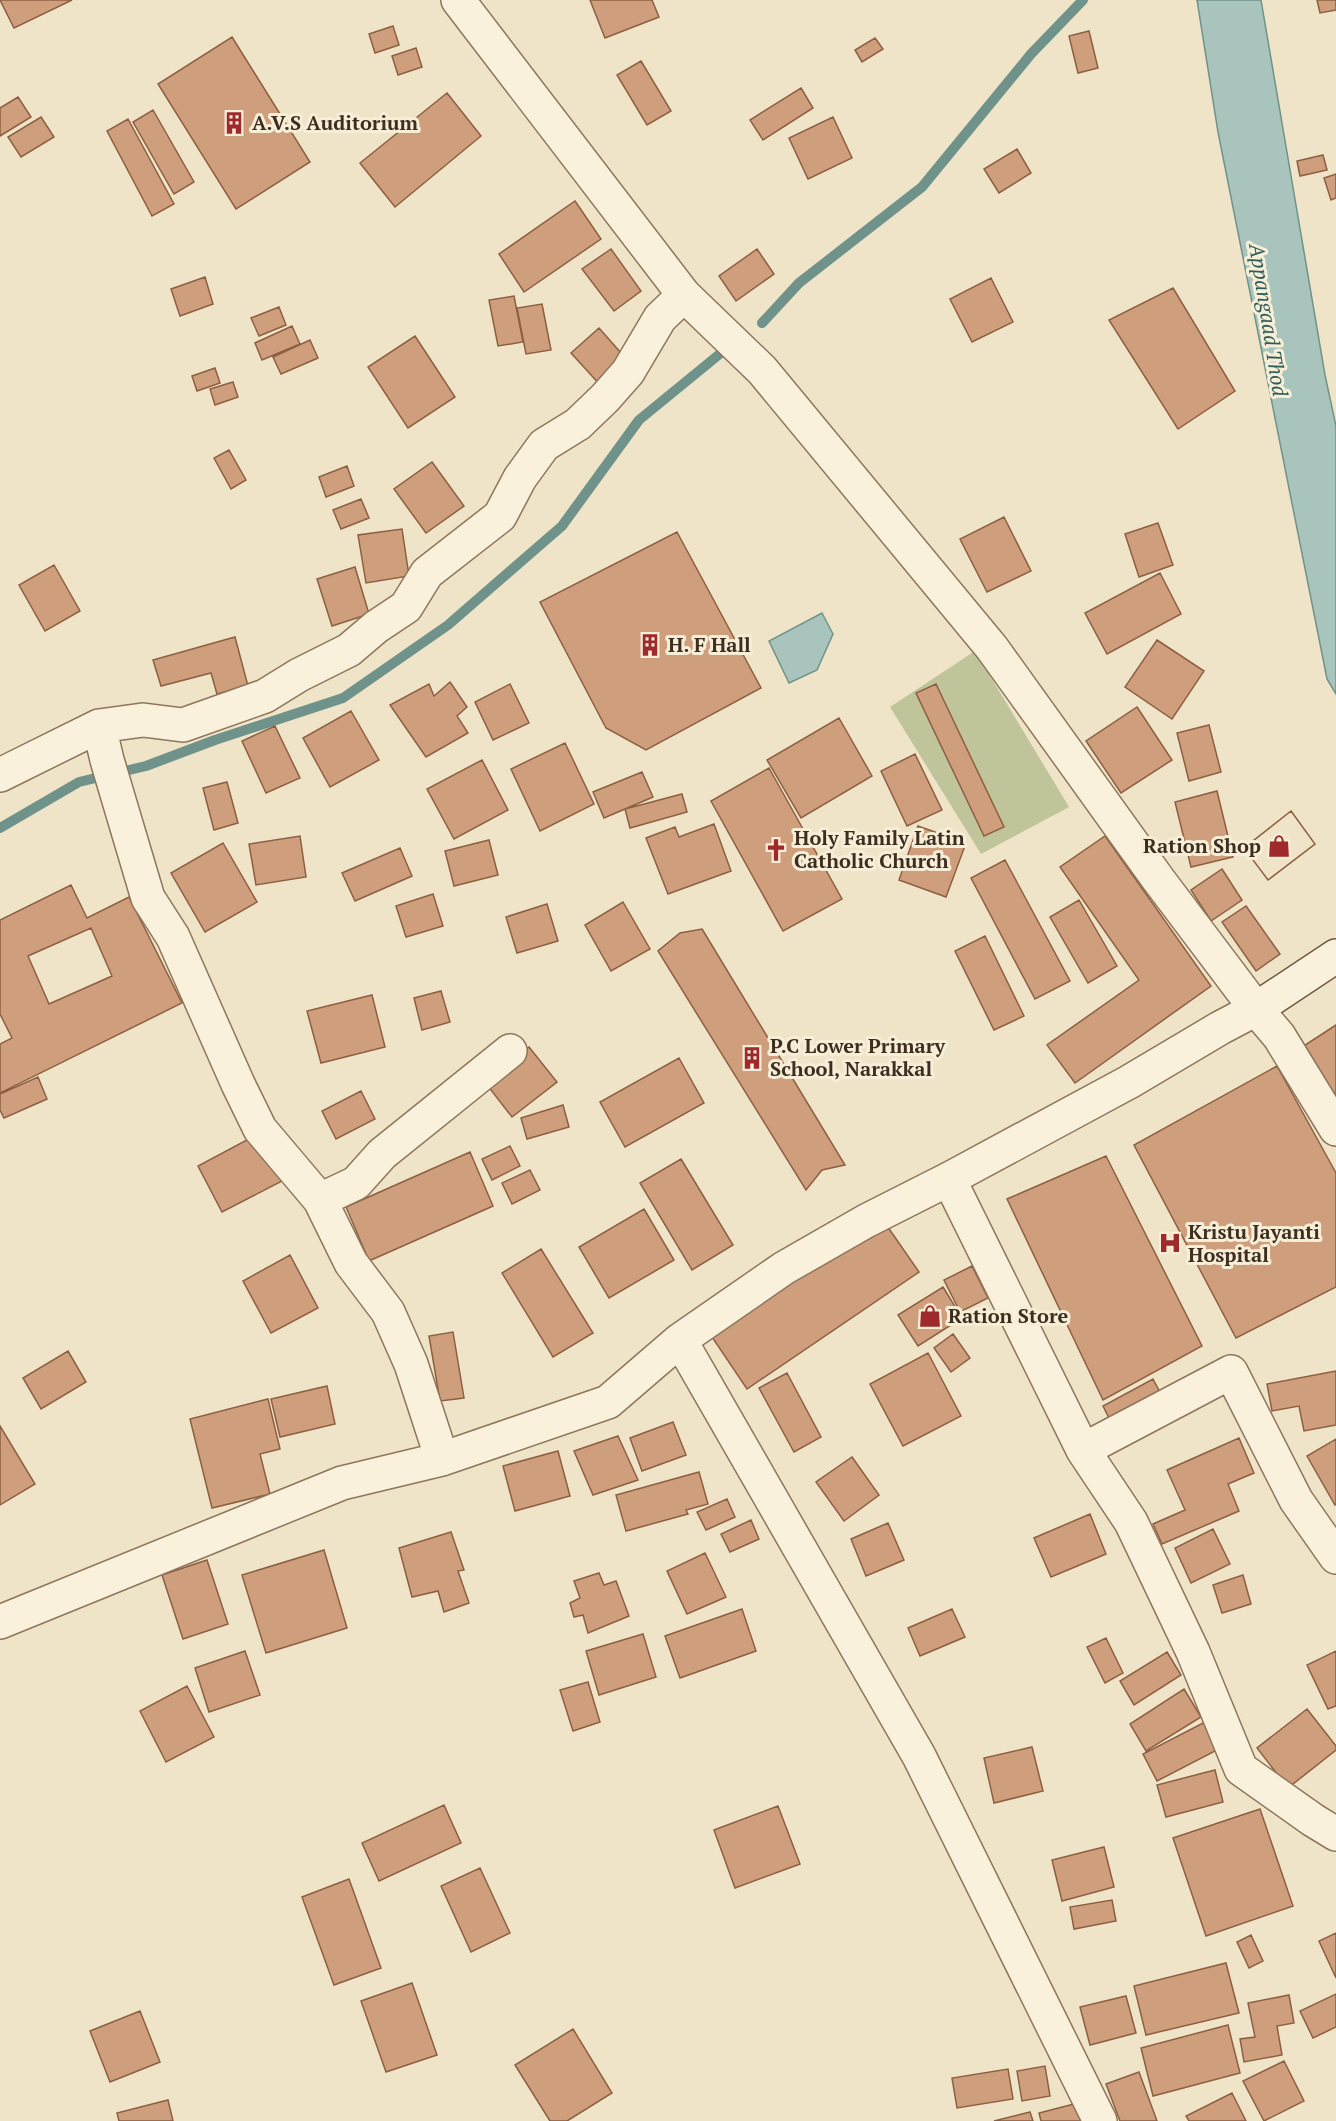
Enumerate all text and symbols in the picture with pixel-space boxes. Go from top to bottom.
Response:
place label: A.V.S Auditorium [252,109,418,136]
building icon: A.V.S Auditorium [221,110,247,136]
water label: Appangaad Thod [1243,239,1295,399]
place label: H. F Hall [668,631,751,658]
building icon: H. F Hall [637,632,663,658]
place label: Holy Family Latin Catholic Church [794,824,965,874]
place label: Ration Shop [1143,832,1261,859]
shop icon: Ration Shop [1266,833,1292,859]
church icon: Holy Family Latin Catholic Church [763,837,789,863]
place label: P.C Lower Primary School, Narakkal [770,1032,945,1082]
building icon: P.C Lower Primary School, Narakkal [739,1045,765,1071]
place label: Kristu Jayanti Hospital [1188,1218,1320,1268]
hospital icon: Kristu Jayanti Hospital [1157,1230,1183,1256]
place label: Ration Store [948,1302,1068,1329]
shop icon: Ration Store [917,1303,943,1329]

